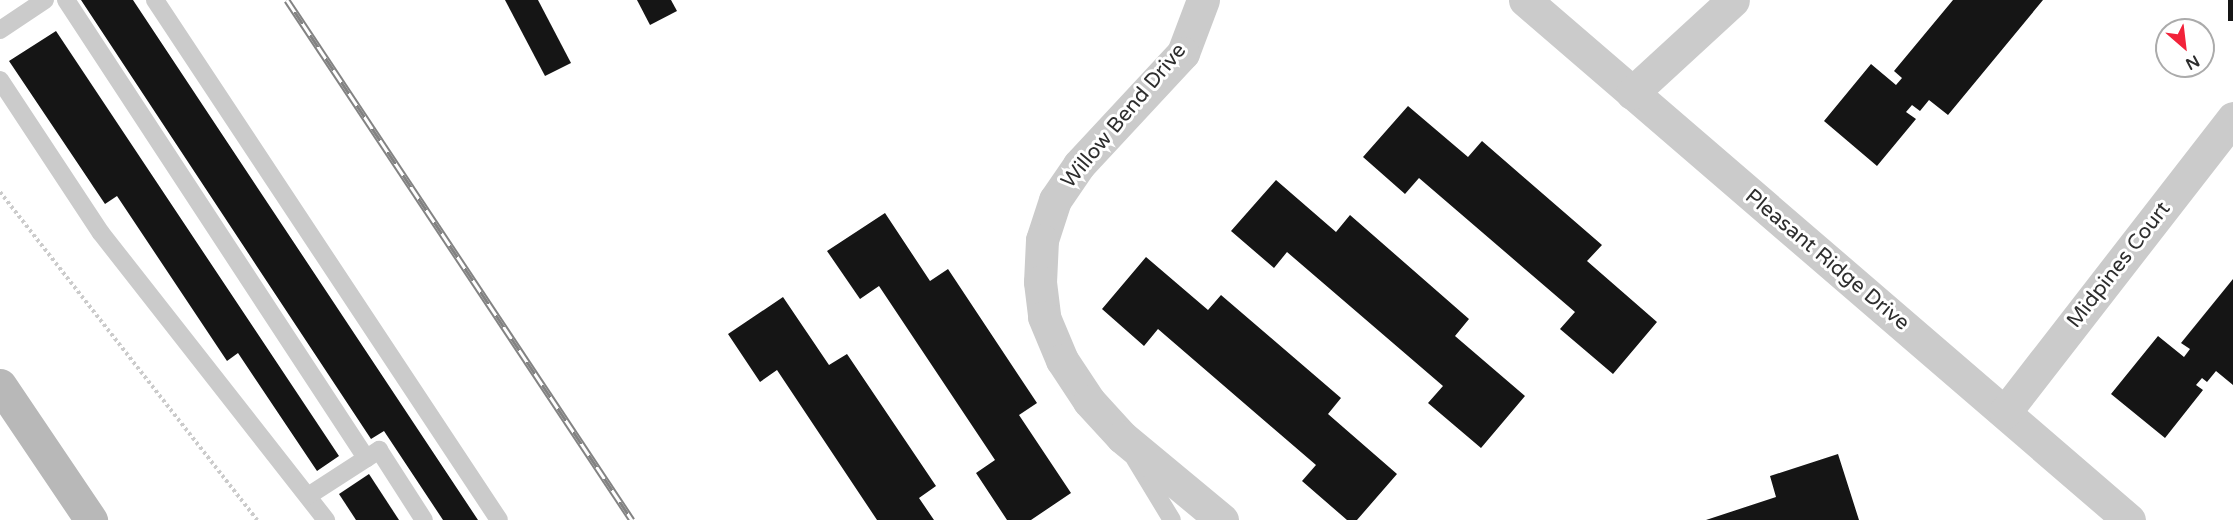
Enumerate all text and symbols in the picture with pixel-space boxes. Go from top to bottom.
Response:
north arrow [2155,18,2215,78]
street label: Willow Bend Drive [1056,39,1192,193]
text: N [2182,50,2203,74]
street label: Pleasant Ridge Drive [1740,184,1914,336]
street label: Midpines Court [2062,197,2176,333]

